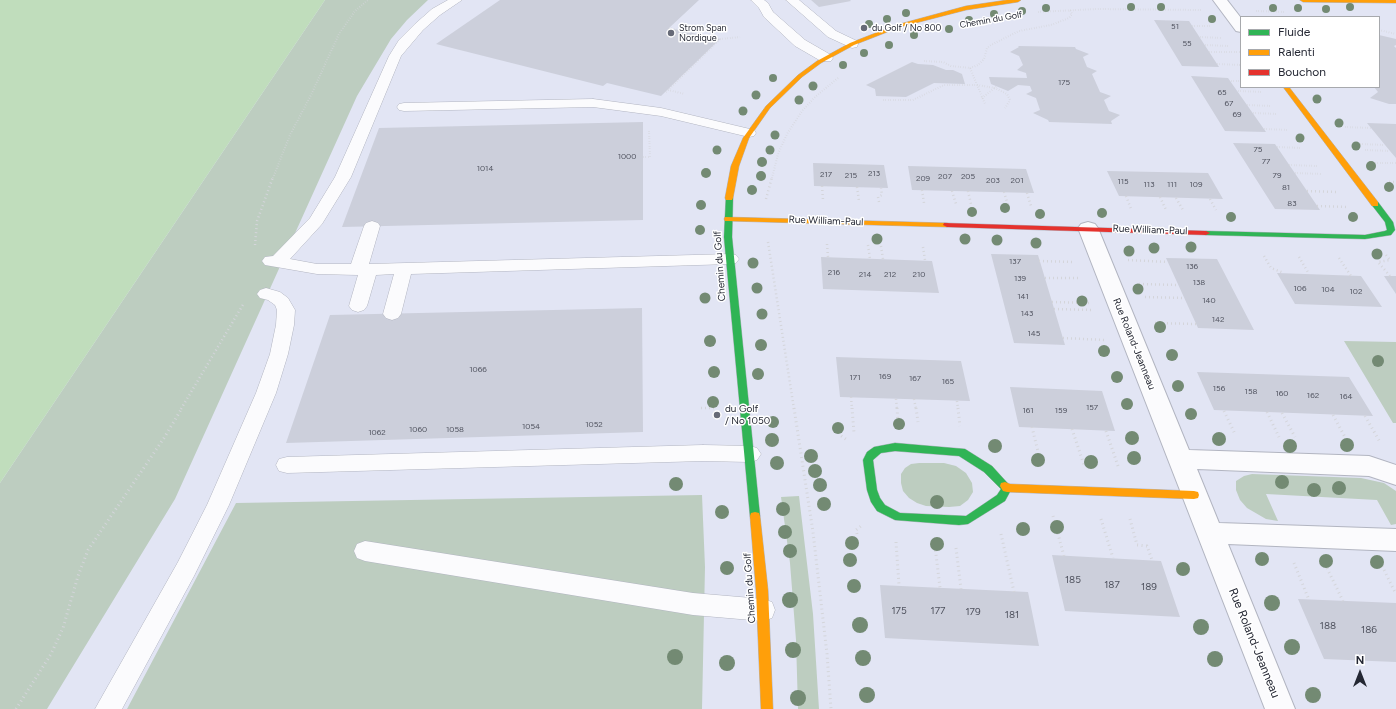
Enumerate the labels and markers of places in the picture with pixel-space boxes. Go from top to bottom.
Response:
place label: Strom Span Nordique [679,23,727,44]
marker: du Golf / No 800 [859,23,869,33]
place label: du Golf / No 800 [872,23,941,33]
marker: Strom Span Nordique [666,28,676,38]
place label: du Golf / No 1050 [725,403,770,426]
marker: du Golf / No 1050 [712,410,722,420]

